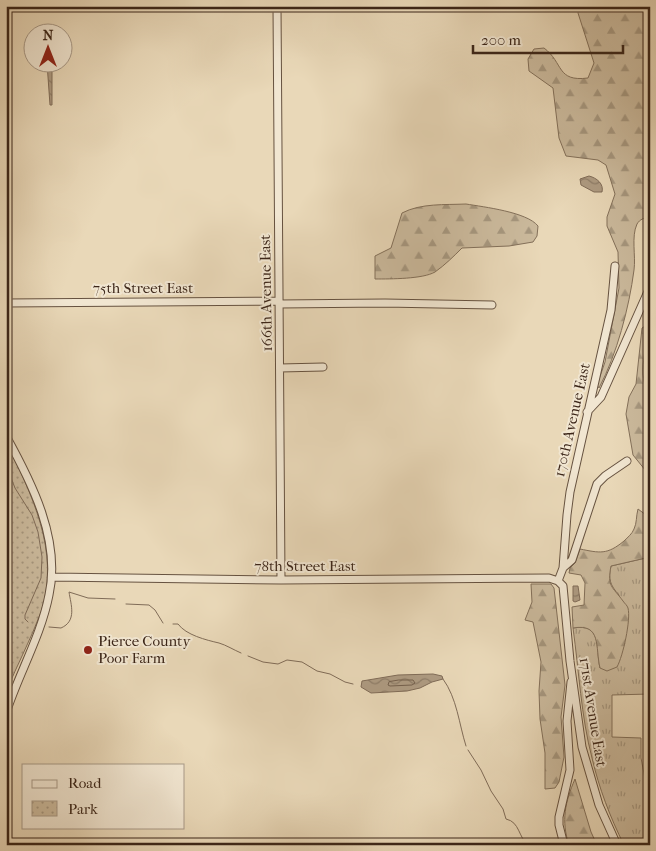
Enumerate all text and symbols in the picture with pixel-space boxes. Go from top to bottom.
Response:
north arrow [22,22,72,72]
scale bar [473,22,624,54]
text: N [43,27,54,44]
text: 200 m [481,31,521,49]
street label: 166th Avenue East [256,234,276,352]
street label: 75th Street East [93,279,194,297]
street label: 170th Avenue East [550,361,594,479]
street label: 78th Street East [254,557,356,575]
place label: Pierce County Poor Farm [98,632,191,667]
marker: Pierce County Poor Farm [82,644,94,656]
street label: 171st Avenue East [575,656,611,769]
legend [22,764,185,828]
text: Road [68,774,102,792]
text: Park [68,800,98,818]

